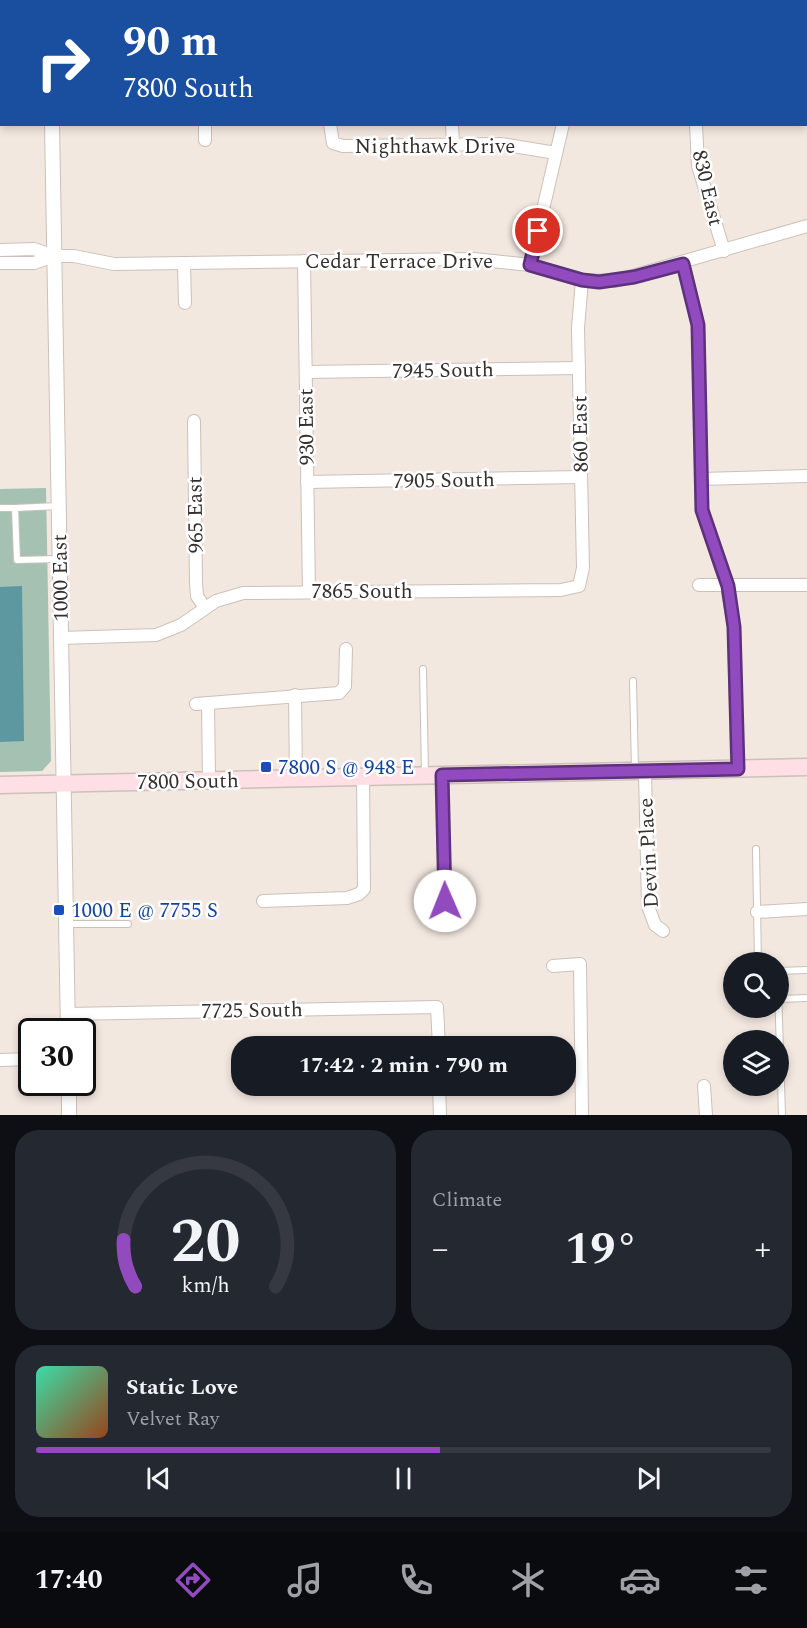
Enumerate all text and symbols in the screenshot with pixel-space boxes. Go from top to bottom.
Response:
text: 90 m [123,11,218,74]
icon: right [24,24,102,102]
text: 7800 South [123,68,254,110]
street label: Nighthawk Drive [355,131,515,163]
street label: 830 East [683,147,731,229]
pin [512,205,563,256]
icon: arrive [521,214,554,247]
street label: Cedar Terrace Drive [305,246,493,278]
street label: 7945 South [392,354,494,388]
street label: 930 East [290,388,324,466]
street label: 860 East [564,395,598,473]
street label: 7905 South [393,464,495,498]
street label: 965 East [179,476,213,554]
street label: 1000 East [44,534,78,622]
street label: 7865 South [311,576,413,608]
place label: 7800 S @ 948 E [278,752,414,784]
marker: 7800 S @ 948 E [259,760,273,774]
street label: 7800 South [137,765,239,799]
street label: Devin Place [630,797,668,909]
position arrow [413,869,477,933]
place label: 1000 E @ 7755 S [71,895,218,927]
marker: 1000 E @ 7755 S [52,903,66,917]
map controls [723,952,789,1096]
button: search [723,952,789,1018]
street label: 7725 South [201,994,303,1028]
speed limit sign: 30 [18,1018,96,1096]
button: layers [723,1030,789,1096]
text: 17:42 · 2 min · 790 m [299,1049,508,1082]
text: Climate [432,1185,502,1215]
text: 20 [170,1195,241,1290]
text: 19° [565,1215,638,1284]
text: − [432,1224,449,1274]
text: + [755,1224,771,1274]
text: km/h [181,1269,230,1302]
text: Static Love [126,1371,238,1404]
text: Velvet Ray [126,1404,219,1434]
icon: previous [142,1462,175,1495]
icon: pause [387,1462,420,1495]
icon: next [632,1462,665,1495]
text: 17:40 [35,1559,103,1601]
icon: directions [172,1559,214,1601]
icon: music [284,1559,326,1601]
icon: phone [395,1559,437,1601]
icon: climate [507,1559,549,1601]
icon: car [619,1559,661,1601]
icon: filters [730,1559,772,1601]

